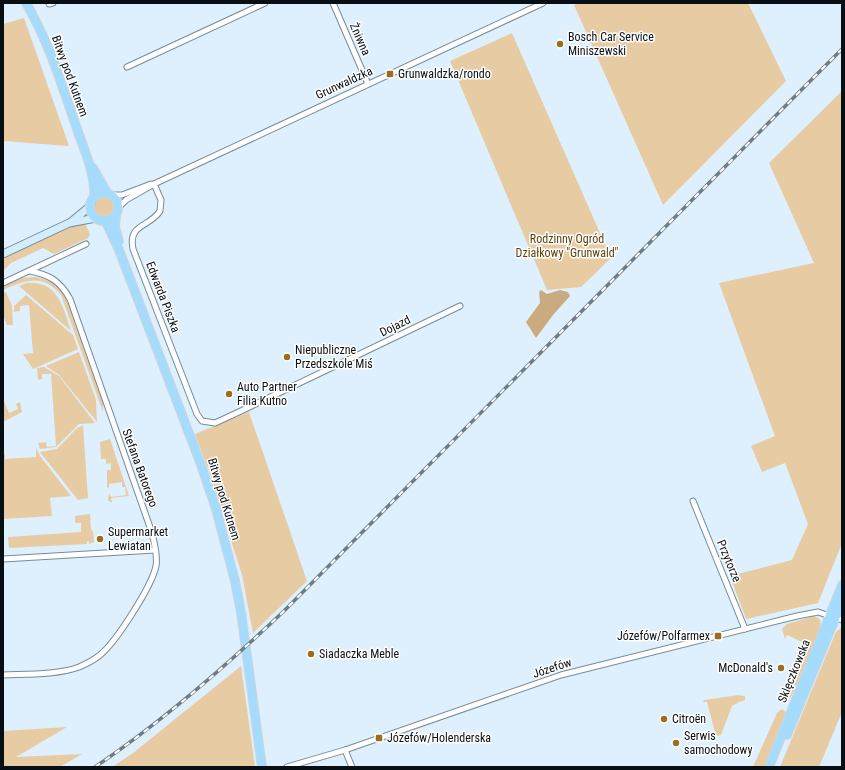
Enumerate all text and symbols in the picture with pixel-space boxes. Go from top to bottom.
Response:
street label: Żniwna [347,20,374,58]
place label: Bosch Car Service Miniszewski [568,30,654,58]
street label: Bitwy pod Kutnem [49,34,91,118]
marker: Bosch Car Service Miniszewski [555,39,565,49]
street label: Grunwaldzka [313,64,375,102]
place label: Grunwaldzka/rondo [398,67,491,81]
marker: Grunwaldzka/rondo [385,69,395,79]
park label: Rodzinny Ogród Działkowy "Grunwald" [516,232,619,260]
street label: Edwarda Piszka [143,260,183,335]
street label: Dojazd [377,313,413,339]
place label: Niepubliczne Przedszkole Miś [295,343,373,371]
marker: Niepubliczne Przedszkole Miś [282,352,292,362]
place label: Auto Partner Filia Kutno [237,380,297,408]
marker: Auto Partner Filia Kutno [224,389,234,399]
street label: Stefana Batorego [119,427,161,509]
street label: Bitwy pod Kutnem [205,456,243,542]
place label: Supermarket Lewiatan [108,525,169,553]
marker: Supermarket Lewiatan [95,534,105,544]
street label: Przytorze [714,538,744,585]
place label: Józefów/Polfarmex [617,629,710,643]
marker: Józefów/Polfarmex [713,631,723,641]
street label: Sklęczkowska [775,637,813,705]
place label: Siadaczka Meble [319,647,400,661]
marker: Siadaczka Meble [306,649,316,659]
street label: Józefów [531,655,573,681]
place label: McDonald's [718,661,773,675]
marker: McDonald's [776,663,786,673]
place label: Citroën [672,712,706,726]
marker: Citroën [659,714,669,724]
place label: Serwis samochodowy [684,729,752,757]
place label: Józefów/Holenderska [387,731,491,745]
marker: Józefów/Holenderska [374,733,384,743]
marker: Serwis samochodowy [671,738,681,748]

